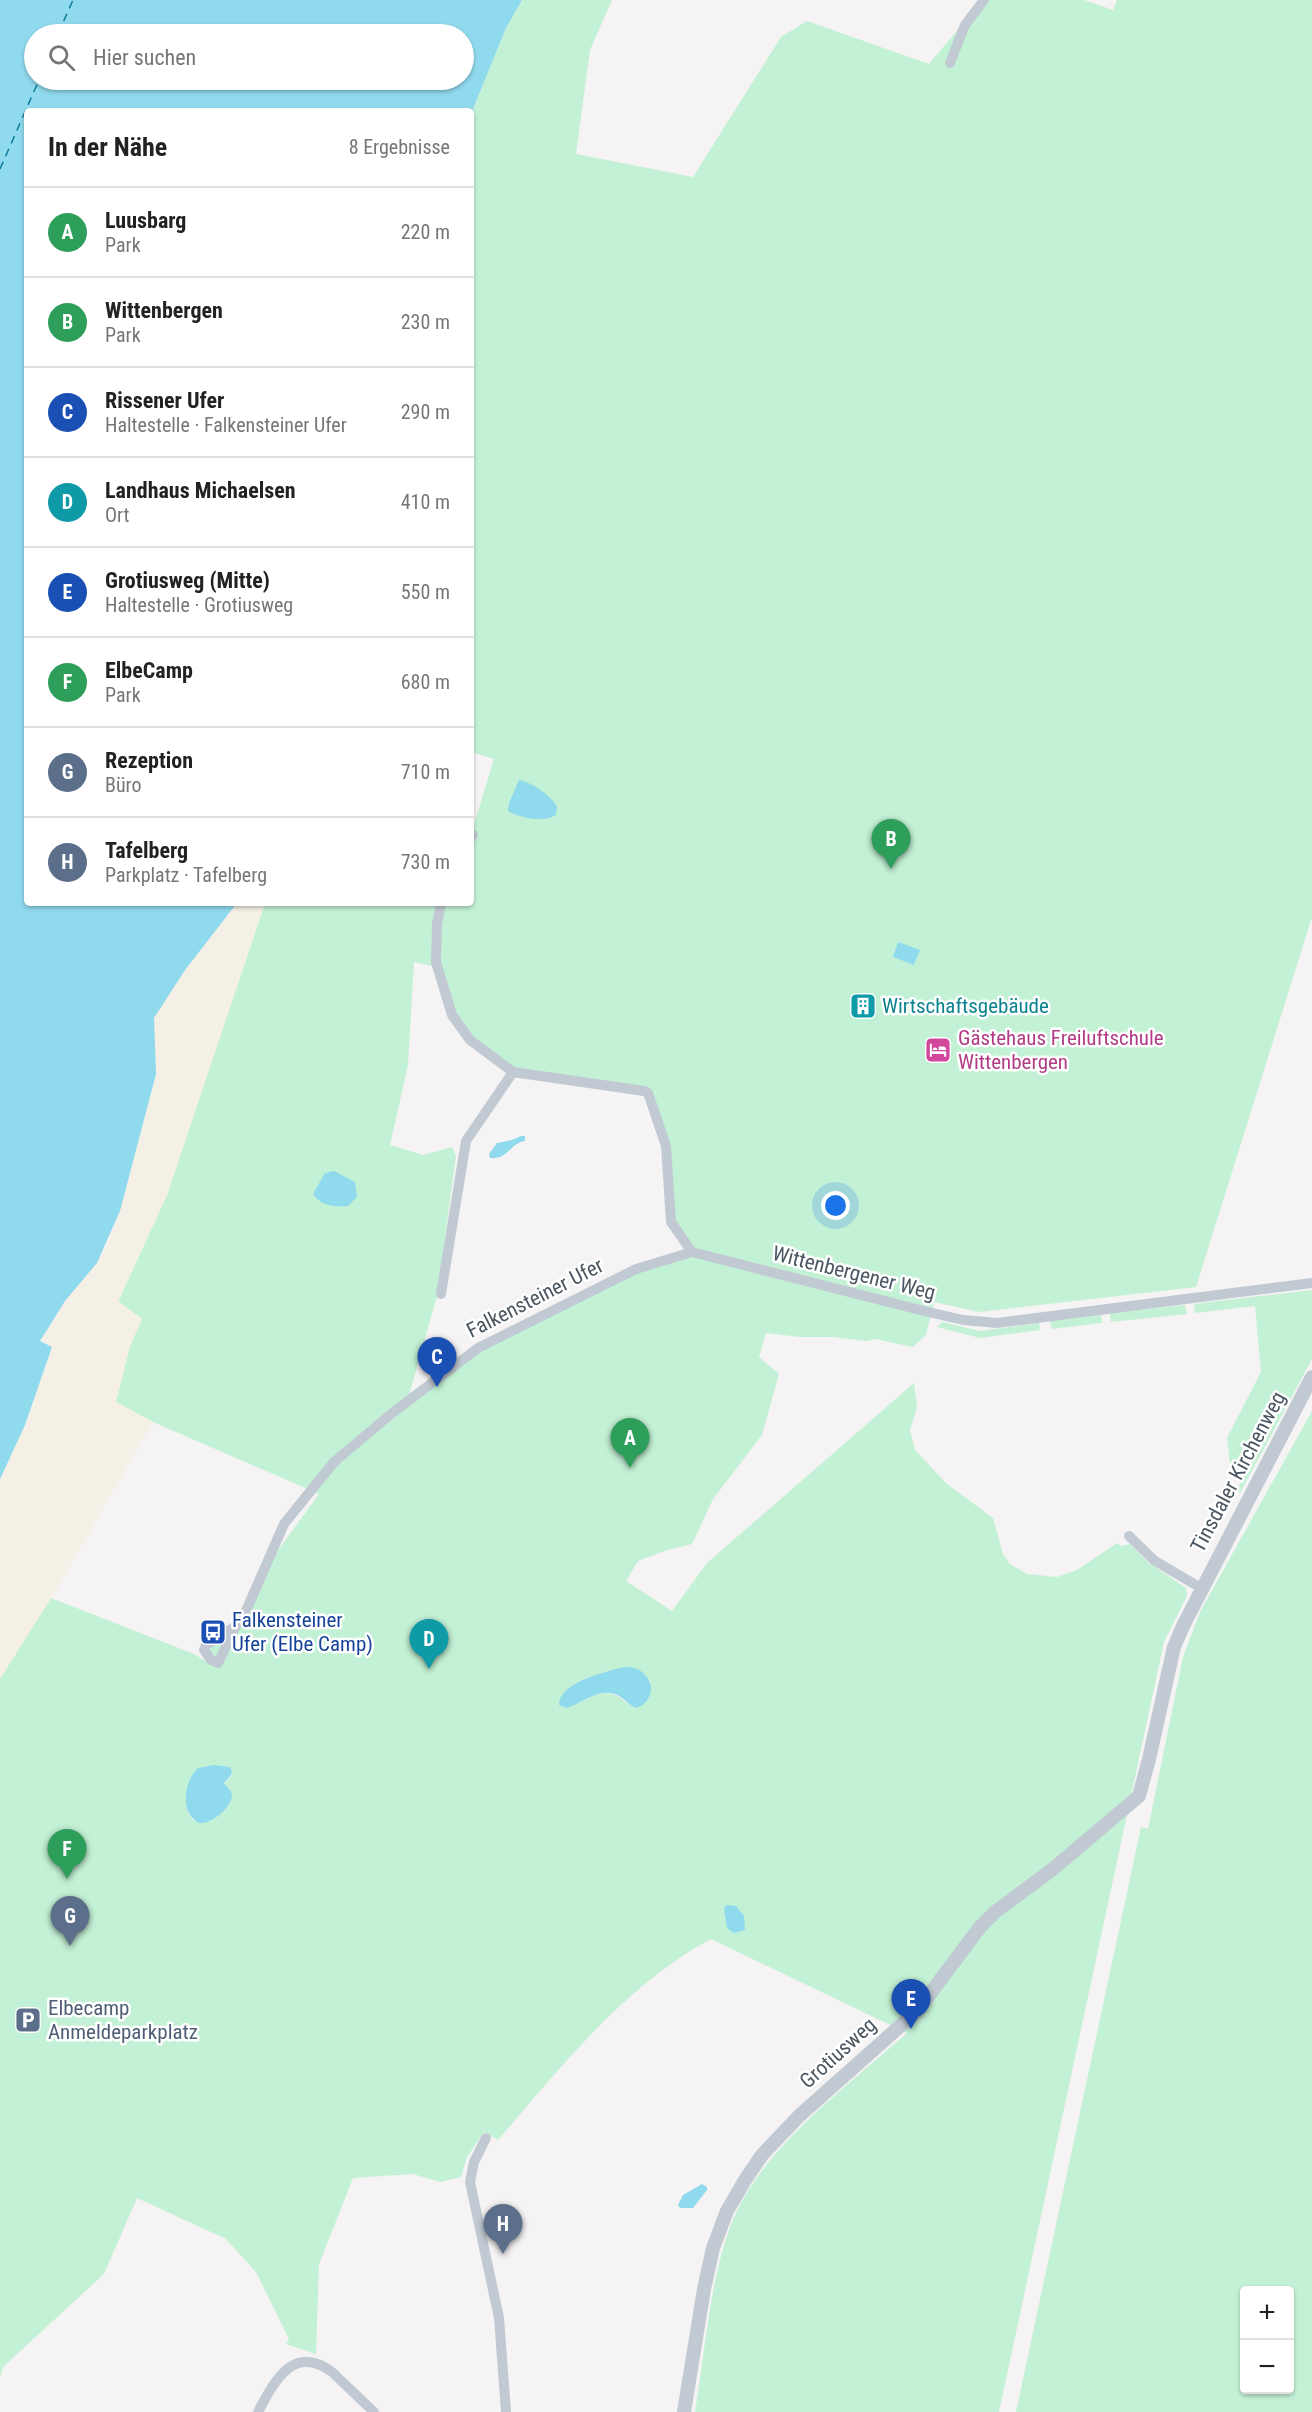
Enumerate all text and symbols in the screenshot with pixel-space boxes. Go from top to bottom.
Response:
search box [24,24,474,90]
icon: search [45,41,78,74]
text: Hier suchen [93,45,196,70]
text: In der Nähe [48,132,167,162]
text: 8 Ergebnisse [349,135,450,159]
text: Luusbarg [105,208,186,233]
text: A [62,220,73,244]
text: 220 m [401,220,450,244]
text: Park [105,233,141,257]
text: Wittenbergen [105,298,223,323]
text: B [62,310,73,334]
text: 230 m [401,310,450,334]
text: Park [105,323,141,347]
text: Rissener Ufer [105,388,224,413]
text: C [62,400,73,424]
text: 290 m [401,400,450,424]
text: Haltestelle · Falkensteiner Ufer [105,413,347,437]
text: Landhaus Michaelsen [105,478,296,503]
text: D [62,490,73,514]
text: 410 m [401,490,450,514]
text: Ort [105,503,130,527]
text: Grotiusweg (Mitte) [105,568,270,593]
text: E [63,580,72,604]
text: 550 m [401,580,450,604]
text: Haltestelle · Grotiusweg [105,593,293,617]
text: ElbeCamp [105,658,193,683]
text: F [63,670,72,694]
text: 680 m [401,670,450,694]
text: Park [105,683,141,707]
text: Rezeption [105,748,193,773]
text: G [62,760,73,784]
text: 710 m [401,760,450,784]
text: Büro [105,773,142,797]
pin: B [872,820,910,869]
text: Tafelberg [105,838,188,863]
text: H [61,850,74,874]
text: 730 m [401,850,450,874]
text: Parkplatz · Tafelberg [105,863,267,887]
building icon: Wirtschaftsgebäude [848,991,878,1021]
place label: Wirtschaftsgebäude [882,994,1049,1018]
place label: Gästehaus Freiluftschule Wittenbergen [958,1026,1164,1074]
hotel icon: Gästehaus Freiluftschule Wittenbergen [923,1035,953,1065]
your location [821,1191,850,1220]
street label: Wittenbergener Weg [770,1241,938,1305]
street label: Falkensteiner Ufer [463,1253,607,1343]
pin: C [418,1338,456,1387]
street label: Tinsdaler Kirchenweg [1186,1388,1290,1556]
pin: A [610,1418,650,1468]
place label: Falkensteiner Ufer (Elbe Camp) [232,1608,373,1656]
bus stop icon: Falkensteiner Ufer (Elbe Camp) [198,1617,228,1647]
pin: D [410,1620,448,1669]
pin: F [48,1830,86,1879]
pin: G [50,1896,90,1946]
pin: E [892,1980,930,2029]
place label: Elbecamp Anmeldeparkplatz [48,1996,198,2044]
parking icon: Elbecamp Anmeldeparkplatz [13,2005,43,2035]
street label: Grotiusweg [795,2013,881,2093]
pin: H [484,2204,522,2254]
map controls [1240,2286,1294,2394]
button: + [1240,2286,1294,2340]
button: − [1240,2340,1294,2394]

